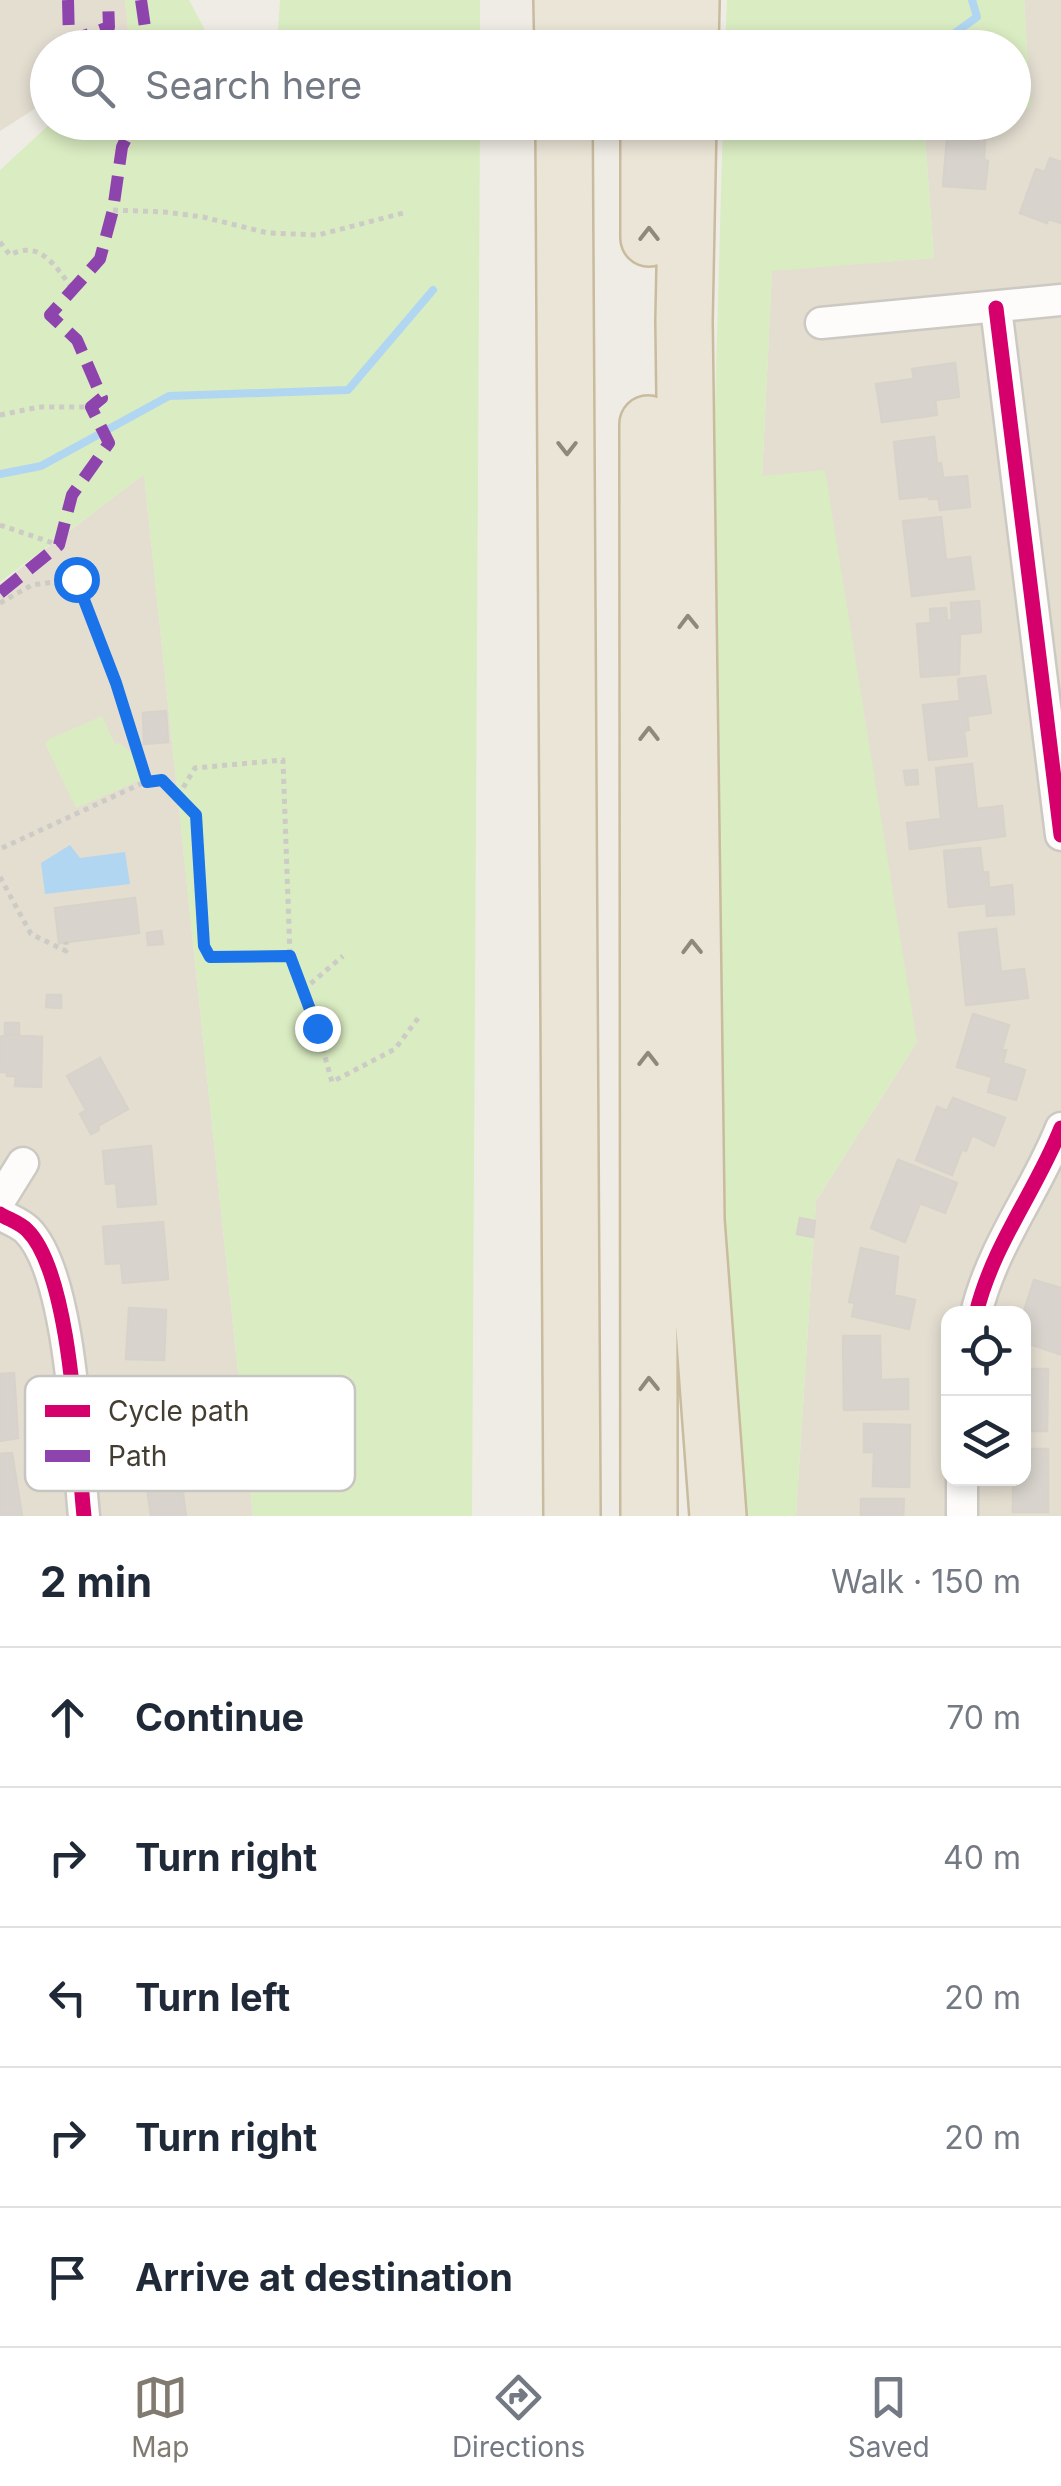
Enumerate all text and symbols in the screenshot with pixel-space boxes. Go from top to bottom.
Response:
search box [30,30,1031,140]
icon: search [65,58,120,113]
text: Search here [145,62,362,108]
one-way arrow [638,225,660,240]
one-way arrow [556,442,578,457]
route start [54,557,100,603]
one-way arrow [677,614,699,630]
one-way arrow [638,725,660,740]
one-way arrow [681,939,703,954]
route end [295,1006,341,1052]
one-way arrow [637,1050,659,1066]
map controls [941,1306,1031,1486]
button: locate [941,1306,1031,1396]
one-way arrow [638,1375,660,1390]
legend [25,1376,355,1491]
text: Cycle path [108,1394,249,1428]
button: layers [941,1396,1031,1486]
text: Path [108,1439,167,1473]
text: 2 min [40,1556,152,1607]
text: Walk · 150 m [831,1562,1021,1601]
icon: ahead [40,1690,95,1745]
text: Continue [135,1694,304,1740]
text: 70 m [946,1698,1021,1737]
icon: right [40,1830,95,1885]
text: Turn right [135,1834,317,1880]
text: 40 m [943,1838,1021,1877]
icon: left [40,1970,95,2025]
text: Turn left [135,1974,290,2020]
text: 20 m [944,1978,1021,2017]
icon: right [40,2110,95,2165]
text: Turn right [135,2114,317,2160]
text: 20 m [944,2118,1021,2157]
icon: arrive [40,2250,95,2305]
text: Arrive at destination [135,2254,513,2300]
tab: Map [131,2370,189,2464]
tab: Directions [452,2370,585,2464]
tab: Saved [848,2370,930,2464]

